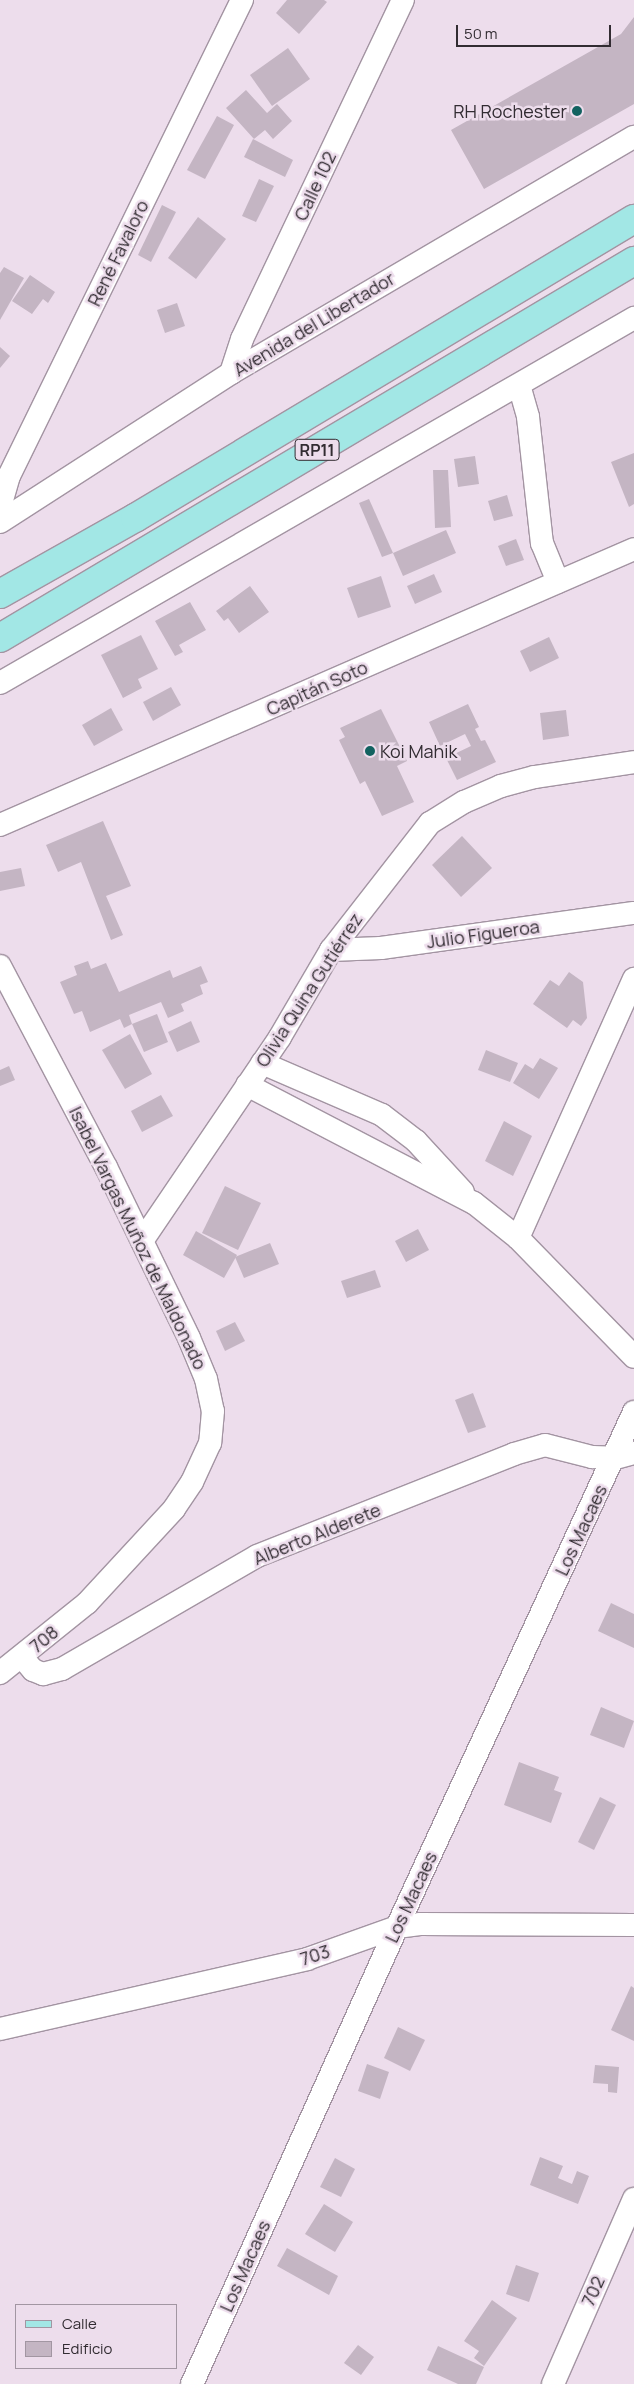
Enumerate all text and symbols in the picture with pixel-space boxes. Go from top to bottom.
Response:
scale bar [459,15,614,47]
text: 50 m [464,23,498,44]
place label: RH Rochester [453,100,567,122]
marker: RH Rochester [571,105,583,117]
street label: Calle 102 [290,148,340,224]
street label: René Favaloro [83,197,153,309]
street label: Avenida del Libertador [230,267,398,381]
road number: RP11 [294,436,340,464]
street label: Capitán Soto [263,656,371,720]
place label: Koi Mahik [380,740,457,762]
marker: Koi Mahik [364,745,376,757]
street label: Olivia Quina Gutiérrez [251,909,367,1071]
street label: Julio Figueroa [425,915,541,953]
street label: Isabel Vargas Muñoz de Maldonado [65,1103,211,1373]
street label: Los Macaes [551,1481,611,1579]
street label: Alberto Alderete [250,1499,384,1569]
street label: 708 [25,1621,63,1657]
street label: Los Macaes [381,1848,441,1946]
street label: 703 [297,1940,333,1970]
street label: Los Macaes [215,2217,275,2315]
street label: 702 [577,2273,609,2309]
legend [15,2304,178,2369]
text: Calle [62,2313,97,2334]
text: Edificio [62,2338,112,2359]

